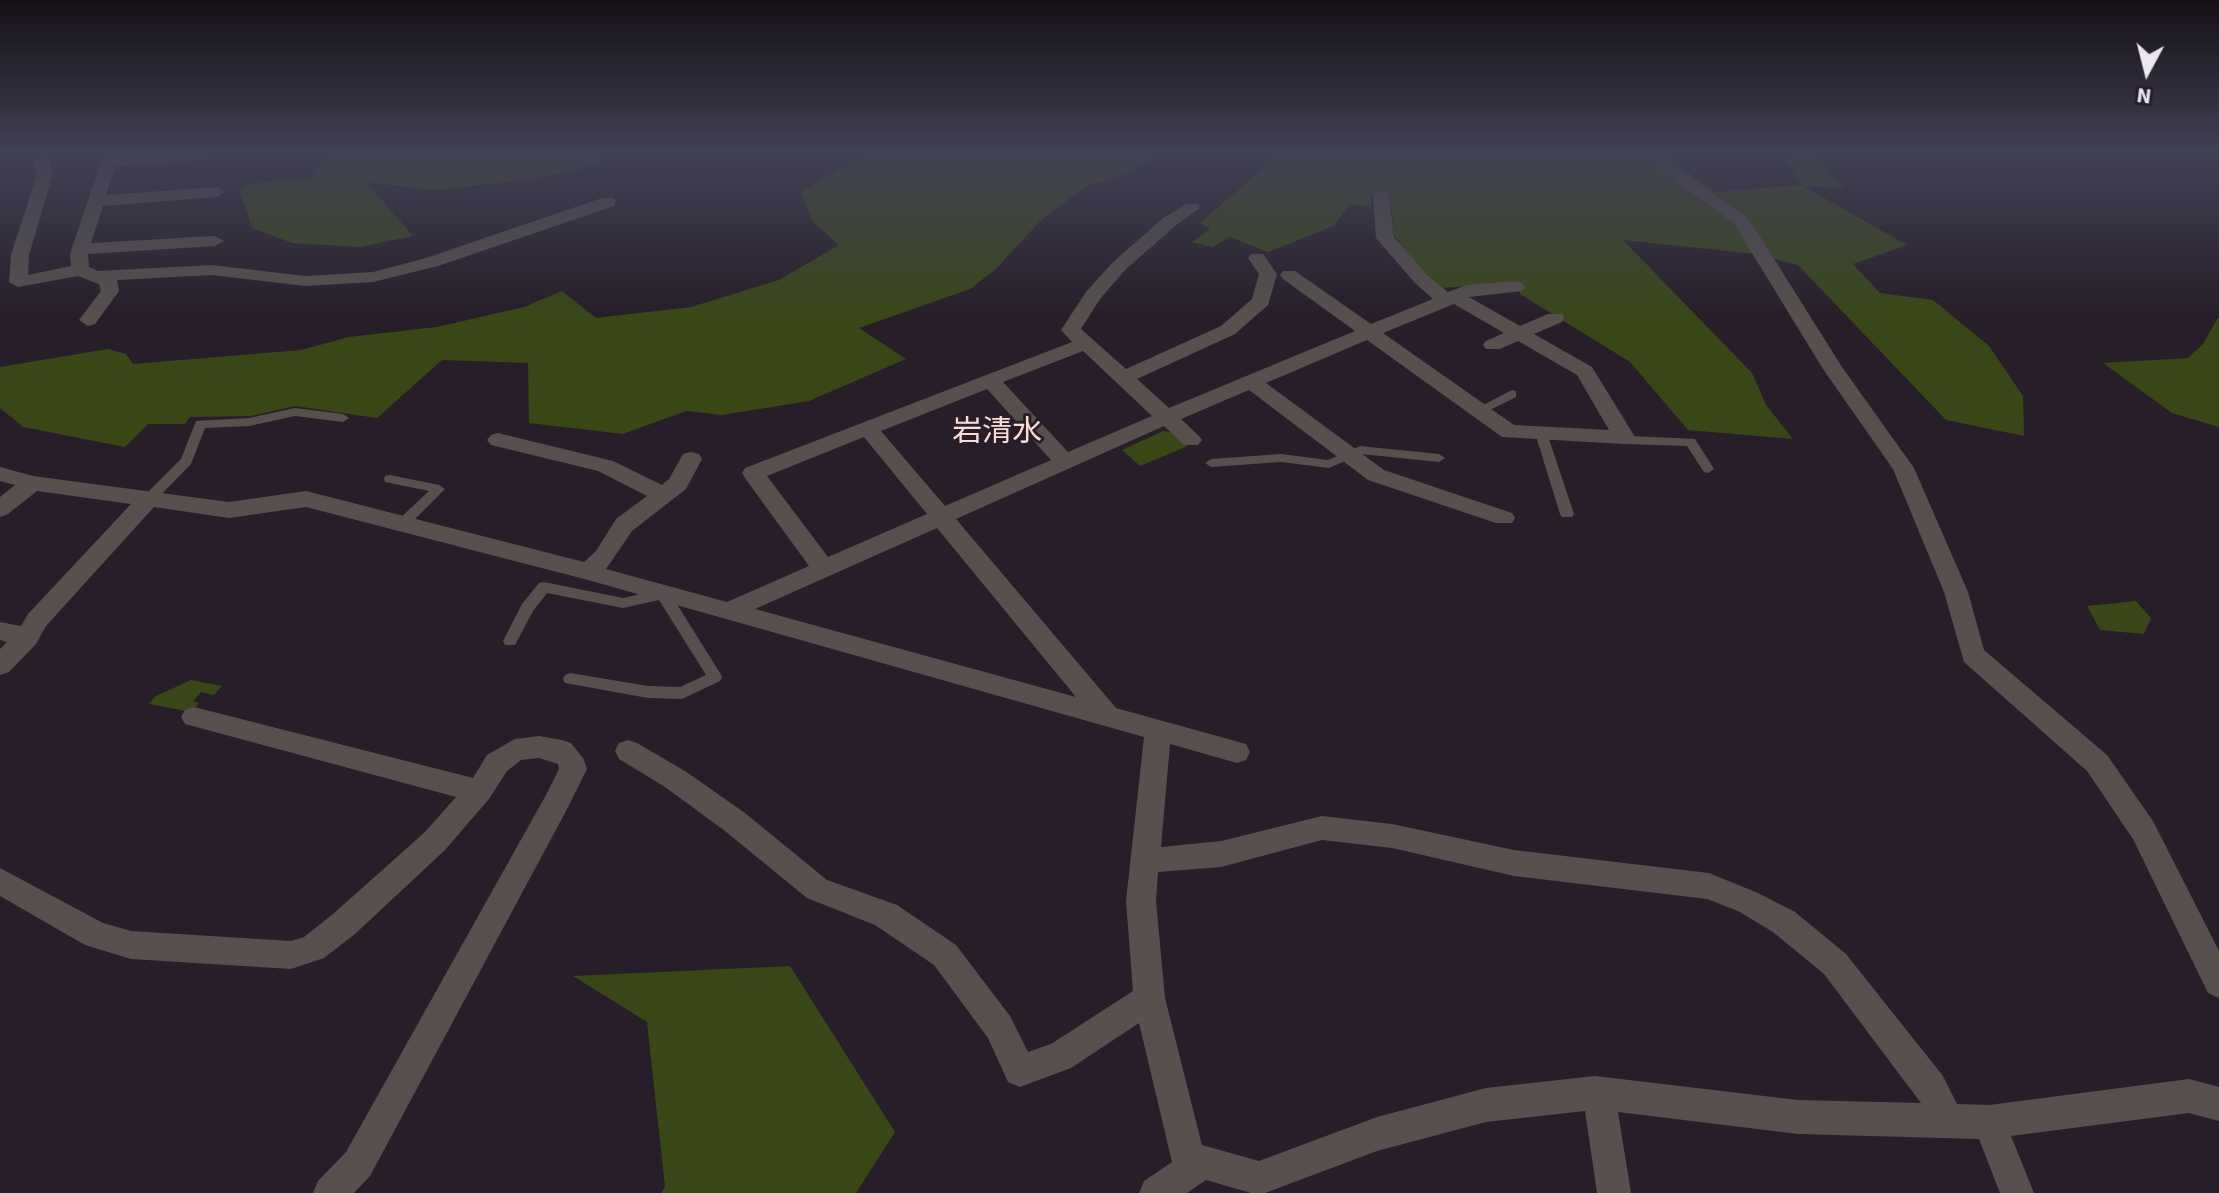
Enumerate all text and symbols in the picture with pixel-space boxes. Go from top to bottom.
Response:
north arrow [2107,32,2187,112]
text: N [2135,79,2153,113]
district label: 岩清水 [952,416,1042,452]

